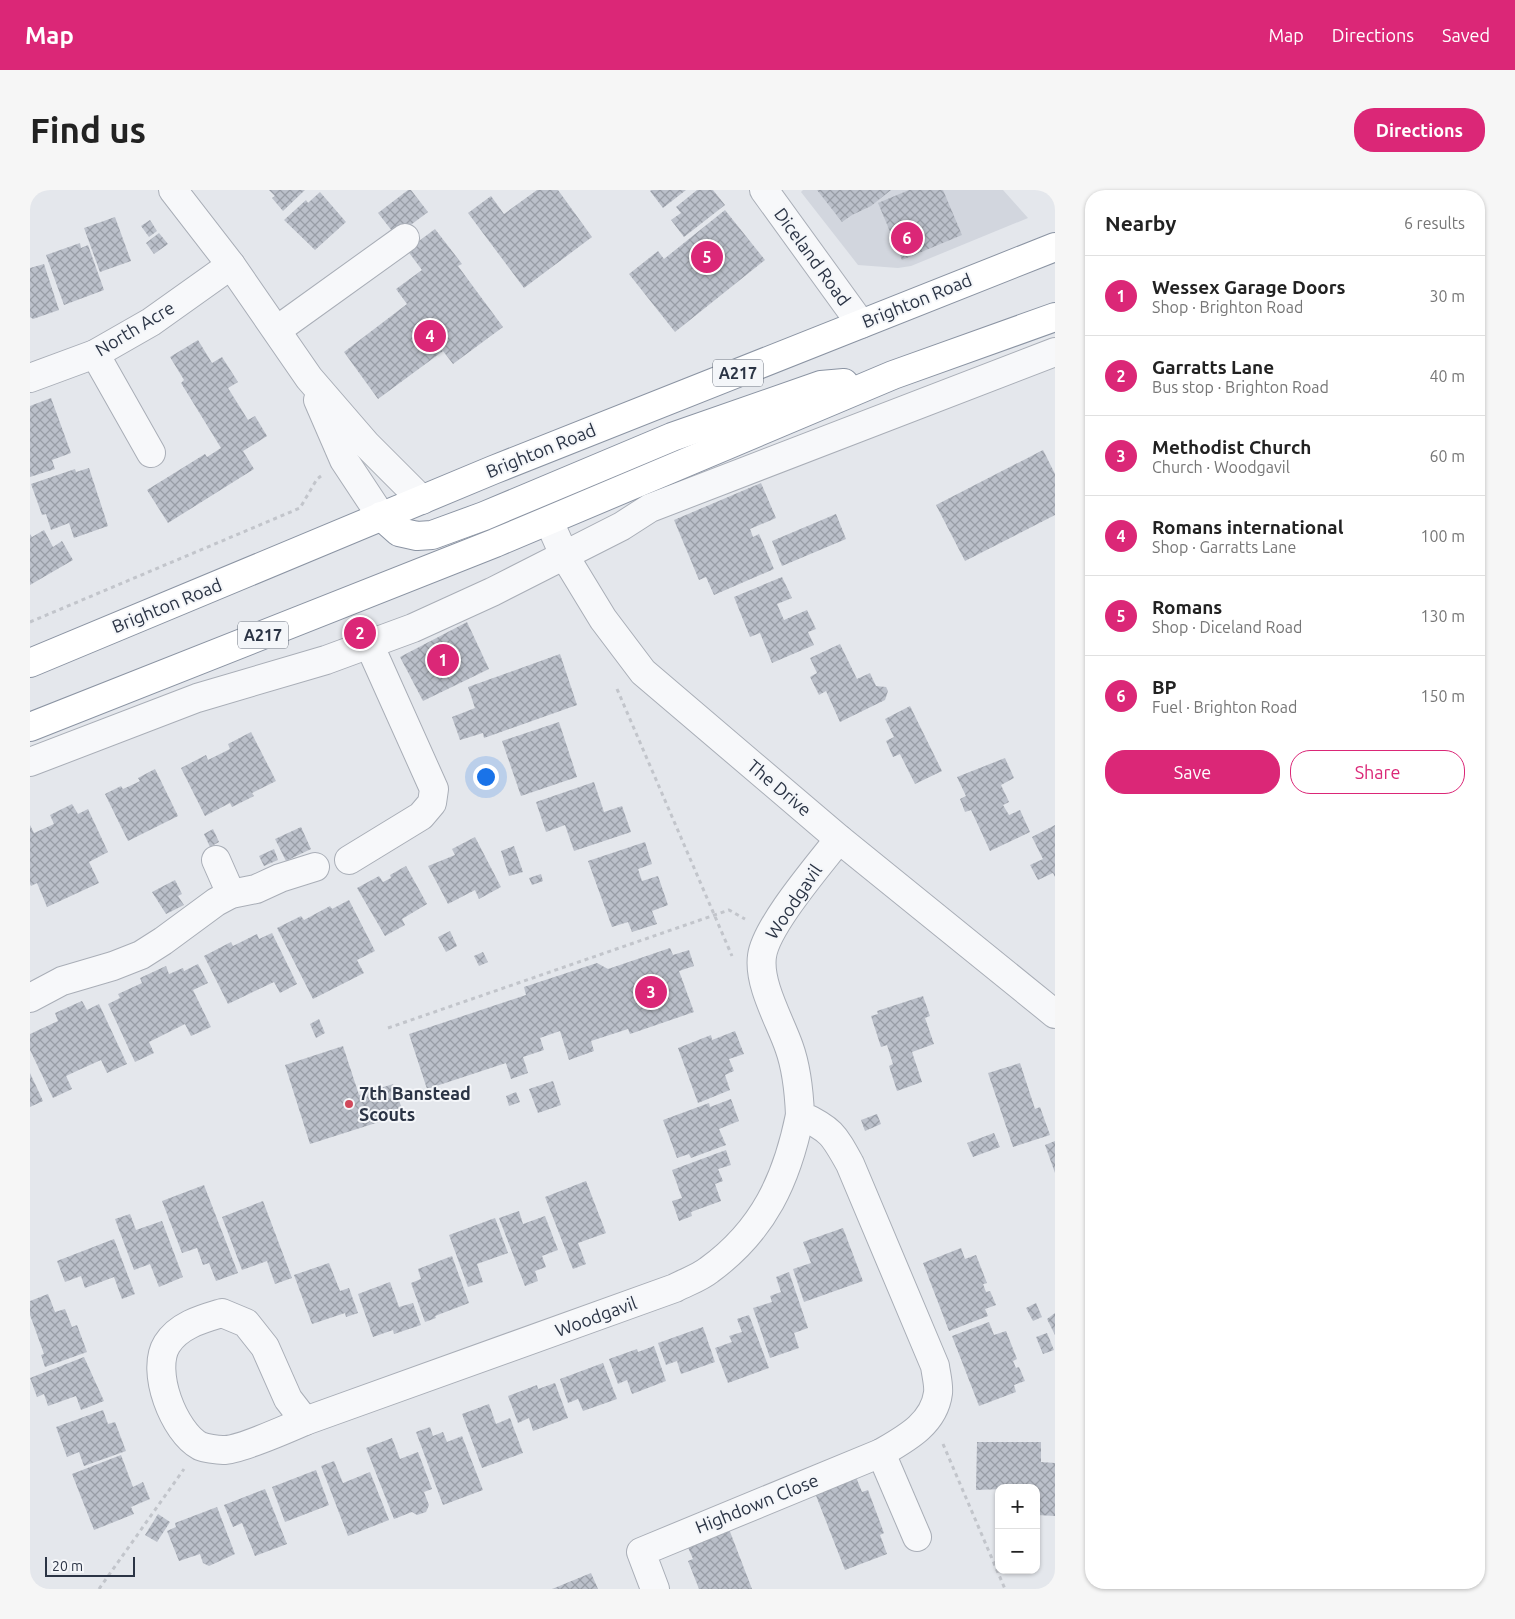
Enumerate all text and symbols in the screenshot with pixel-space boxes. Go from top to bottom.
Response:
text: Map [25,22,74,49]
text: Map [1268,25,1304,45]
text: Directions [1332,25,1414,45]
text: Saved [1442,25,1490,45]
button: Directions [1354,108,1485,152]
text: Find us [30,110,146,150]
street label: Diceland Road [771,204,855,309]
text: Nearby [1105,211,1176,235]
text: 6 results [1404,214,1465,232]
pin: 6 [891,219,923,257]
pin: 5 [691,238,723,276]
street label: Brighton Road [859,269,974,331]
text: Wessex Garage Doors [1152,276,1346,298]
text: 1 [1116,287,1126,305]
text: 30 m [1429,287,1465,305]
street label: North Acre [91,297,178,360]
text: Shop · Brighton Road [1152,298,1303,316]
pin: 4 [414,317,446,355]
text: Garratts Lane [1152,356,1274,378]
road number: A217 [713,360,763,387]
text: 2 [1116,367,1126,385]
text: 40 m [1429,367,1465,385]
text: Bus stop · Brighton Road [1152,378,1329,396]
street label: Brighton Road [483,419,598,481]
text: Methodist Church [1152,436,1311,458]
text: 3 [1116,447,1126,465]
text: 60 m [1429,447,1465,465]
text: Church · Woodgavil [1152,458,1290,476]
text: Romans international [1152,516,1343,538]
text: 4 [1116,527,1126,545]
text: 100 m [1420,527,1465,545]
text: Shop · Garratts Lane [1152,538,1296,556]
street label: Brighton Road [109,574,224,636]
text: Romans [1152,596,1222,618]
text: 5 [1116,607,1126,625]
text: 130 m [1420,607,1465,625]
pin: 2 [344,614,376,652]
text: Shop · Diceland Road [1152,618,1302,636]
road number: A217 [238,622,288,648]
pin: 1 [427,641,459,679]
text: BP [1152,676,1177,698]
text: 6 [1116,687,1126,705]
text: 150 m [1420,687,1465,705]
text: Fuel · Brighton Road [1152,698,1297,716]
button: Save [1105,750,1280,794]
button: Share [1290,750,1465,794]
street label: The Drive [744,755,816,820]
your location [473,764,499,790]
street label: Woodgavil [761,860,826,942]
pin: 3 [635,973,667,1011]
place label: 7th Banstead Scouts [359,1083,471,1124]
marker: 7th Banstead Scouts [343,1098,355,1110]
street label: Woodgavil [552,1292,639,1340]
street label: Highdown Close [692,1469,821,1537]
map controls [995,1484,1040,1574]
button: + [995,1484,1040,1529]
button: − [995,1529,1040,1574]
scale bar [45,1554,135,1577]
text: 20 m [52,1558,83,1574]

